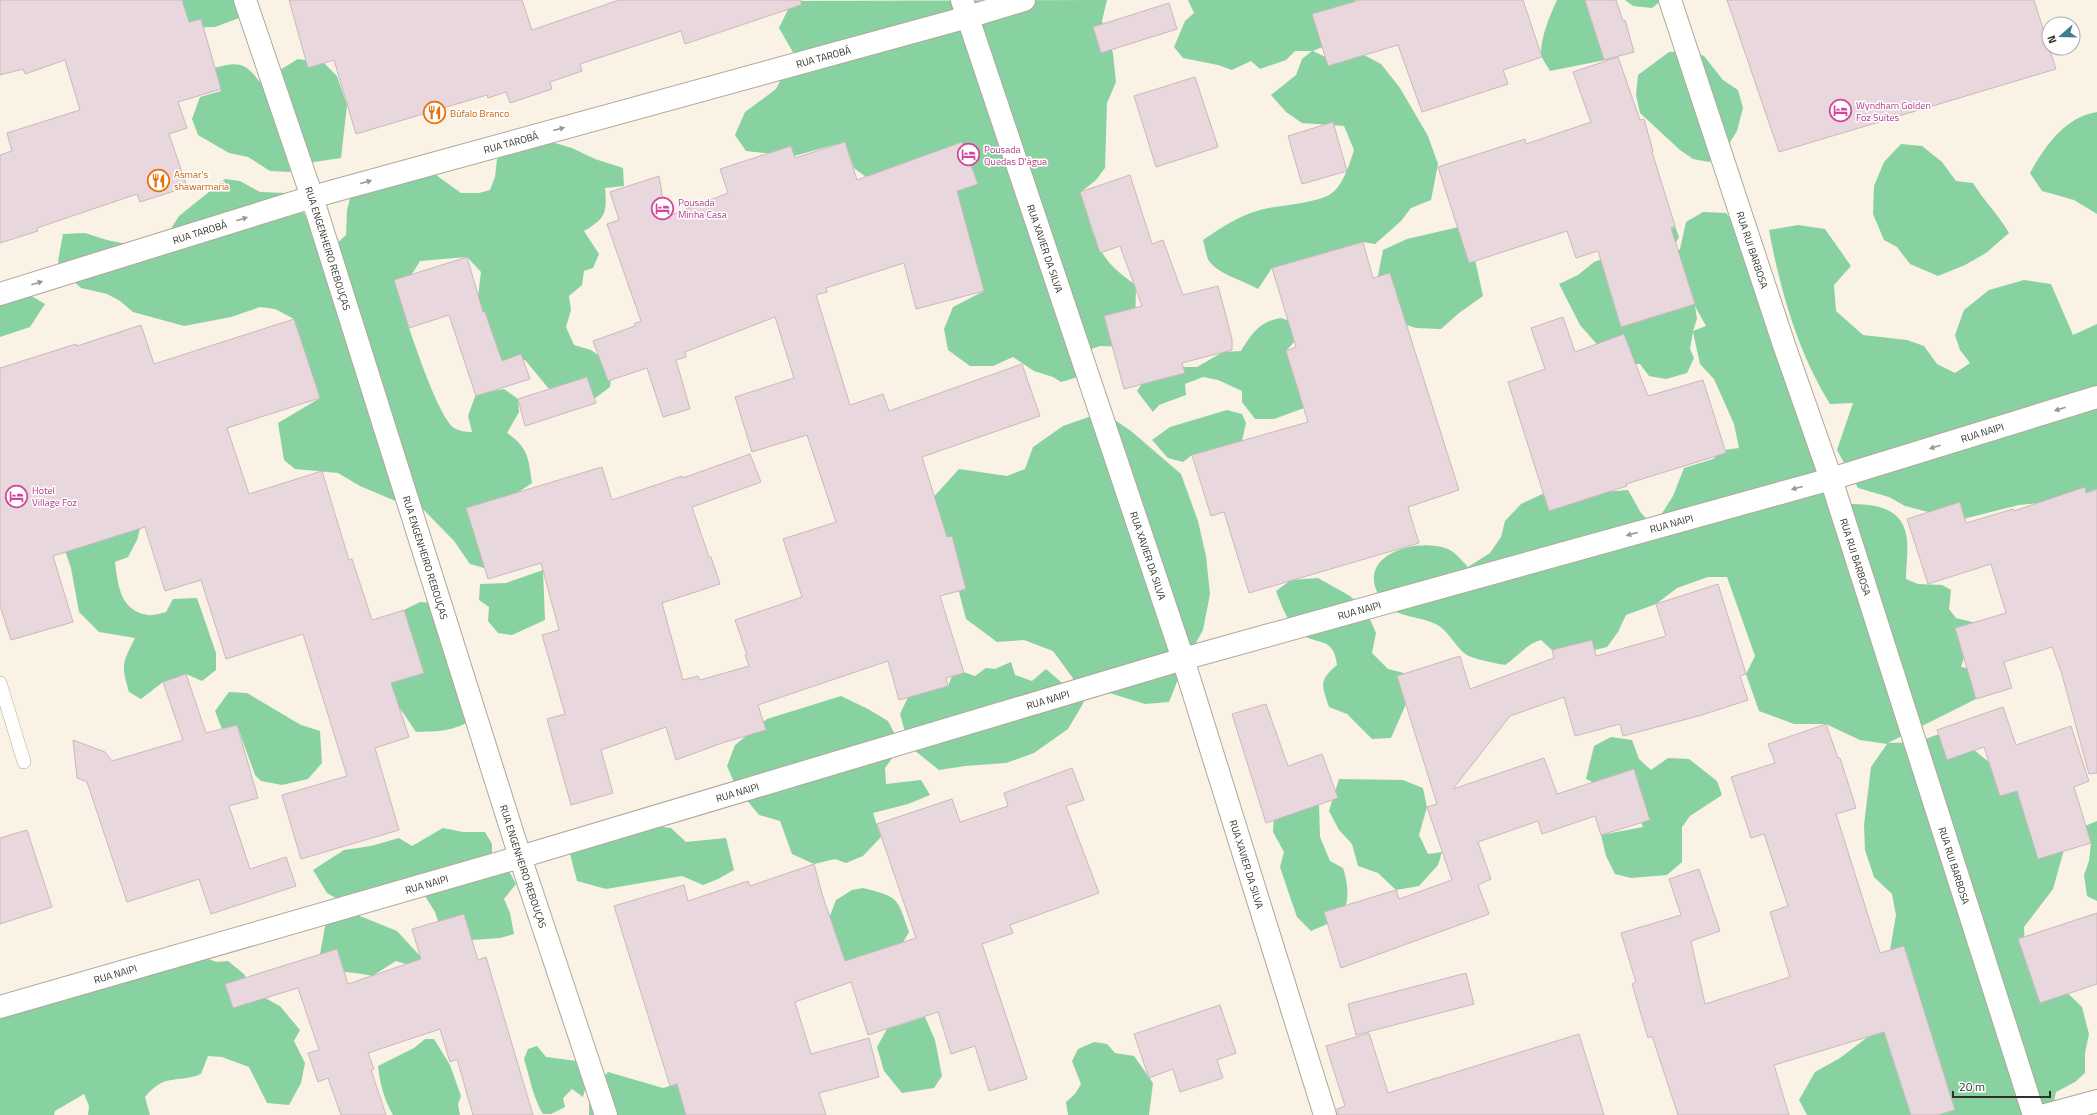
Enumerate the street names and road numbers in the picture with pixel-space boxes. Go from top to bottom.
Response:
street label: RUA TAROBÁ [794,42,853,72]
street label: RUA TAROBÁ [482,128,540,158]
street label: RUA ENGENHEIRO REBOUÇAS [301,185,354,312]
street label: RUA XAVIER DA SILVA [1023,202,1067,295]
street label: RUA RUI BARBOSA [1732,209,1772,290]
street label: RUA TAROBÁ [171,217,229,248]
street label: RUA NAIPI [1959,419,2006,447]
street label: RUA ENGENHEIRO REBOUÇAS [399,494,452,621]
street label: RUA XAVIER DA SILVA [1126,510,1170,602]
street label: RUA NAIPI [1648,511,1695,537]
street label: RUA RUI BARBOSA [1836,516,1875,597]
street label: RUA NAIPI [1336,597,1383,624]
street label: RUA NAIPI [1025,686,1071,713]
street label: RUA NAIPI [714,779,761,806]
street label: RUA ENGENHEIRO REBOUÇAS [496,803,550,930]
street label: RUA XAVIER DA SILVA [1226,818,1267,911]
street label: RUA RUI BARBOSA [1935,825,1973,906]
street label: RUA NAIPI [403,871,450,898]
street label: RUA NAIPI [92,961,139,988]

